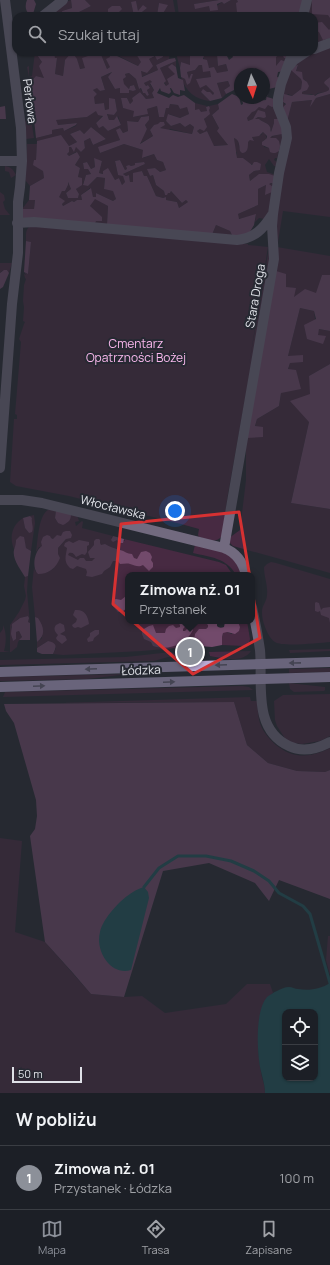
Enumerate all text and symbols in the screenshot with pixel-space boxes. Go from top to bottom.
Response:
search box [12,12,318,56]
icon: search [26,23,48,45]
text: Szukaj tutaj [58,24,140,45]
north arrow [234,68,270,104]
street label: Perłowa [19,78,41,124]
street label: Stara Droga [241,262,269,330]
park label: Cmentarz Opatrzności Bożej [86,335,186,366]
street label: Włocławska [78,491,148,523]
your location [165,501,185,521]
popup [125,572,255,624]
text: Zimowa nż. 01 [139,579,241,600]
text: Przystanek [139,600,206,618]
pin: 1 [177,637,203,667]
one-way arrow [288,660,301,666]
street label: Łódzka [121,661,161,679]
one-way arrow [214,662,227,668]
one-way arrow [84,666,97,672]
one-way arrow [163,679,176,685]
one-way arrow [33,683,46,689]
map controls [282,1009,318,1081]
button: locate [282,1009,318,1045]
button: layers [282,1045,318,1081]
scale bar [12,1065,82,1084]
text: 50 m [18,1066,43,1081]
text: W pobliżu [16,1108,97,1131]
text: Zimowa nż. 01 [54,1158,155,1179]
text: 1 [26,1169,32,1187]
text: 100 m [279,1169,314,1187]
text: Przystanek · Łódzka [54,1179,172,1197]
tab: Mapa [38,1218,66,1257]
tab: Trasa [142,1218,169,1257]
tab: Zapisane [245,1218,292,1257]

